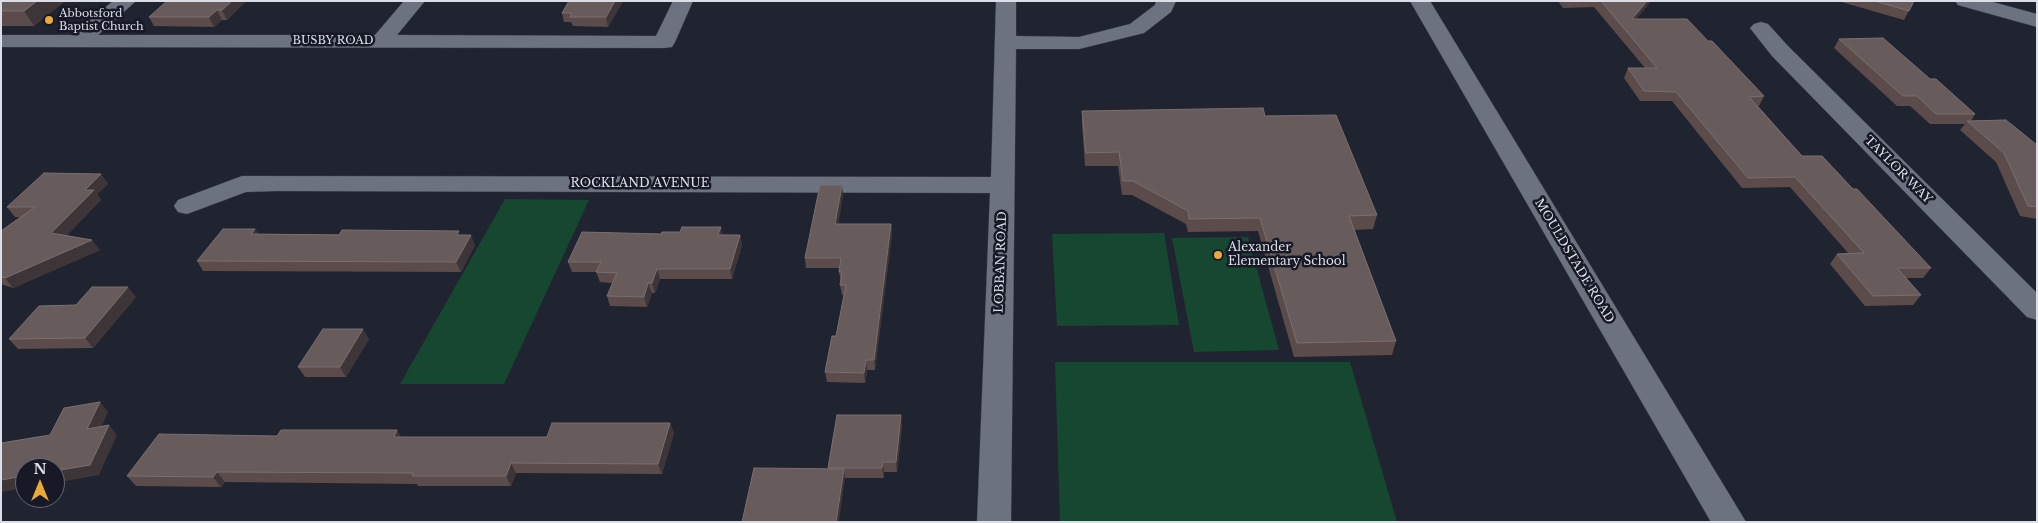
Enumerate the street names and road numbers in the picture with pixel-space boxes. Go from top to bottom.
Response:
street label: BUSBY ROAD [293,34,373,48]
street label: TAYLOR WAY [1861,133,1935,207]
street label: ROCKLAND AVENUE [571,177,709,191]
street label: MOULDSTADE ROAD [1531,196,1617,326]
street label: LOBBAN ROAD [992,211,1010,313]

